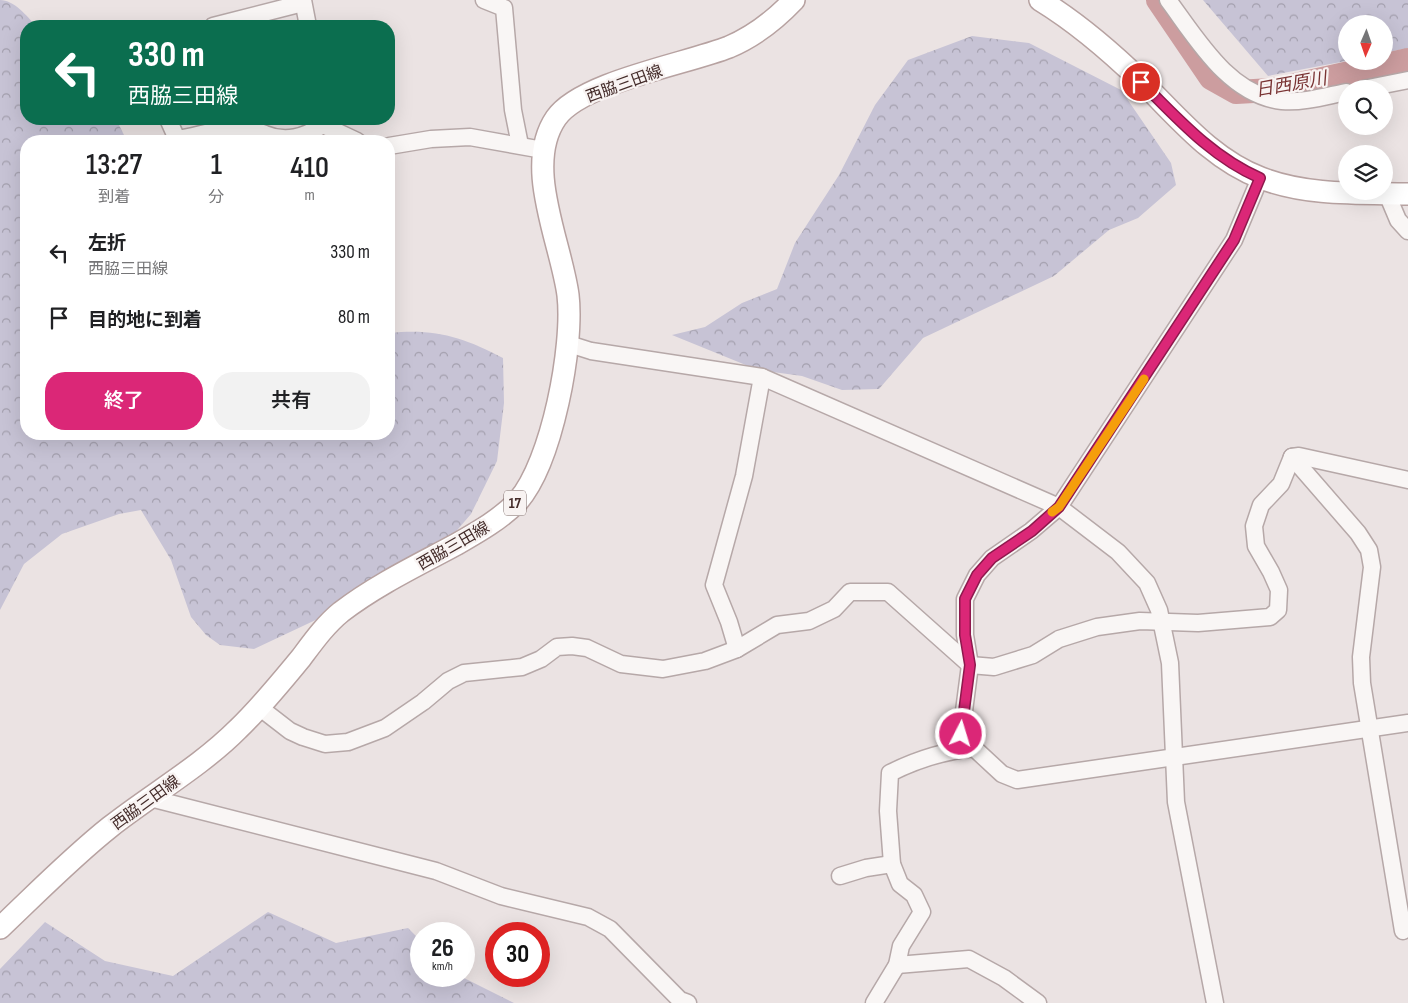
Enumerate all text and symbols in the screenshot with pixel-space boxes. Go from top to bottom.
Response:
north arrow [1338,15,1392,70]
map controls [1338,15,1393,200]
text: 330 m [128,34,205,77]
icon: left [45,40,110,105]
pin [1120,61,1162,103]
street label: 西脇三田線 [584,62,665,107]
icon: arrive [1127,68,1155,96]
water label: 日西原川 [1254,68,1330,101]
button: search [1338,80,1393,135]
text: 西脇三田線 [128,83,238,110]
button: layers [1338,145,1393,200]
text: 13:27 [86,147,142,183]
text: 1 [211,147,222,183]
text: 410 [290,150,329,186]
text: m [304,186,315,205]
text: 到着 [98,188,130,207]
text: 分 [208,188,224,207]
text: 左折 [88,232,126,255]
icon: left [45,239,73,267]
text: 330 m [330,241,370,264]
text: 西脇三田線 [88,260,168,279]
icon: arrive [45,304,73,332]
text: 80 m [338,306,370,329]
text: 目的地に到着 [88,309,202,332]
button: 終了 [45,372,203,430]
button: 共有 [213,372,370,430]
road number: 17 [504,490,526,516]
street label: 西脇三田線 [414,518,493,575]
position arrow [934,707,986,759]
street label: 西脇三田線 [108,772,184,834]
speed limit sign: 30 [485,922,550,987]
text: 26 [431,933,454,964]
text: km/h [432,959,453,974]

